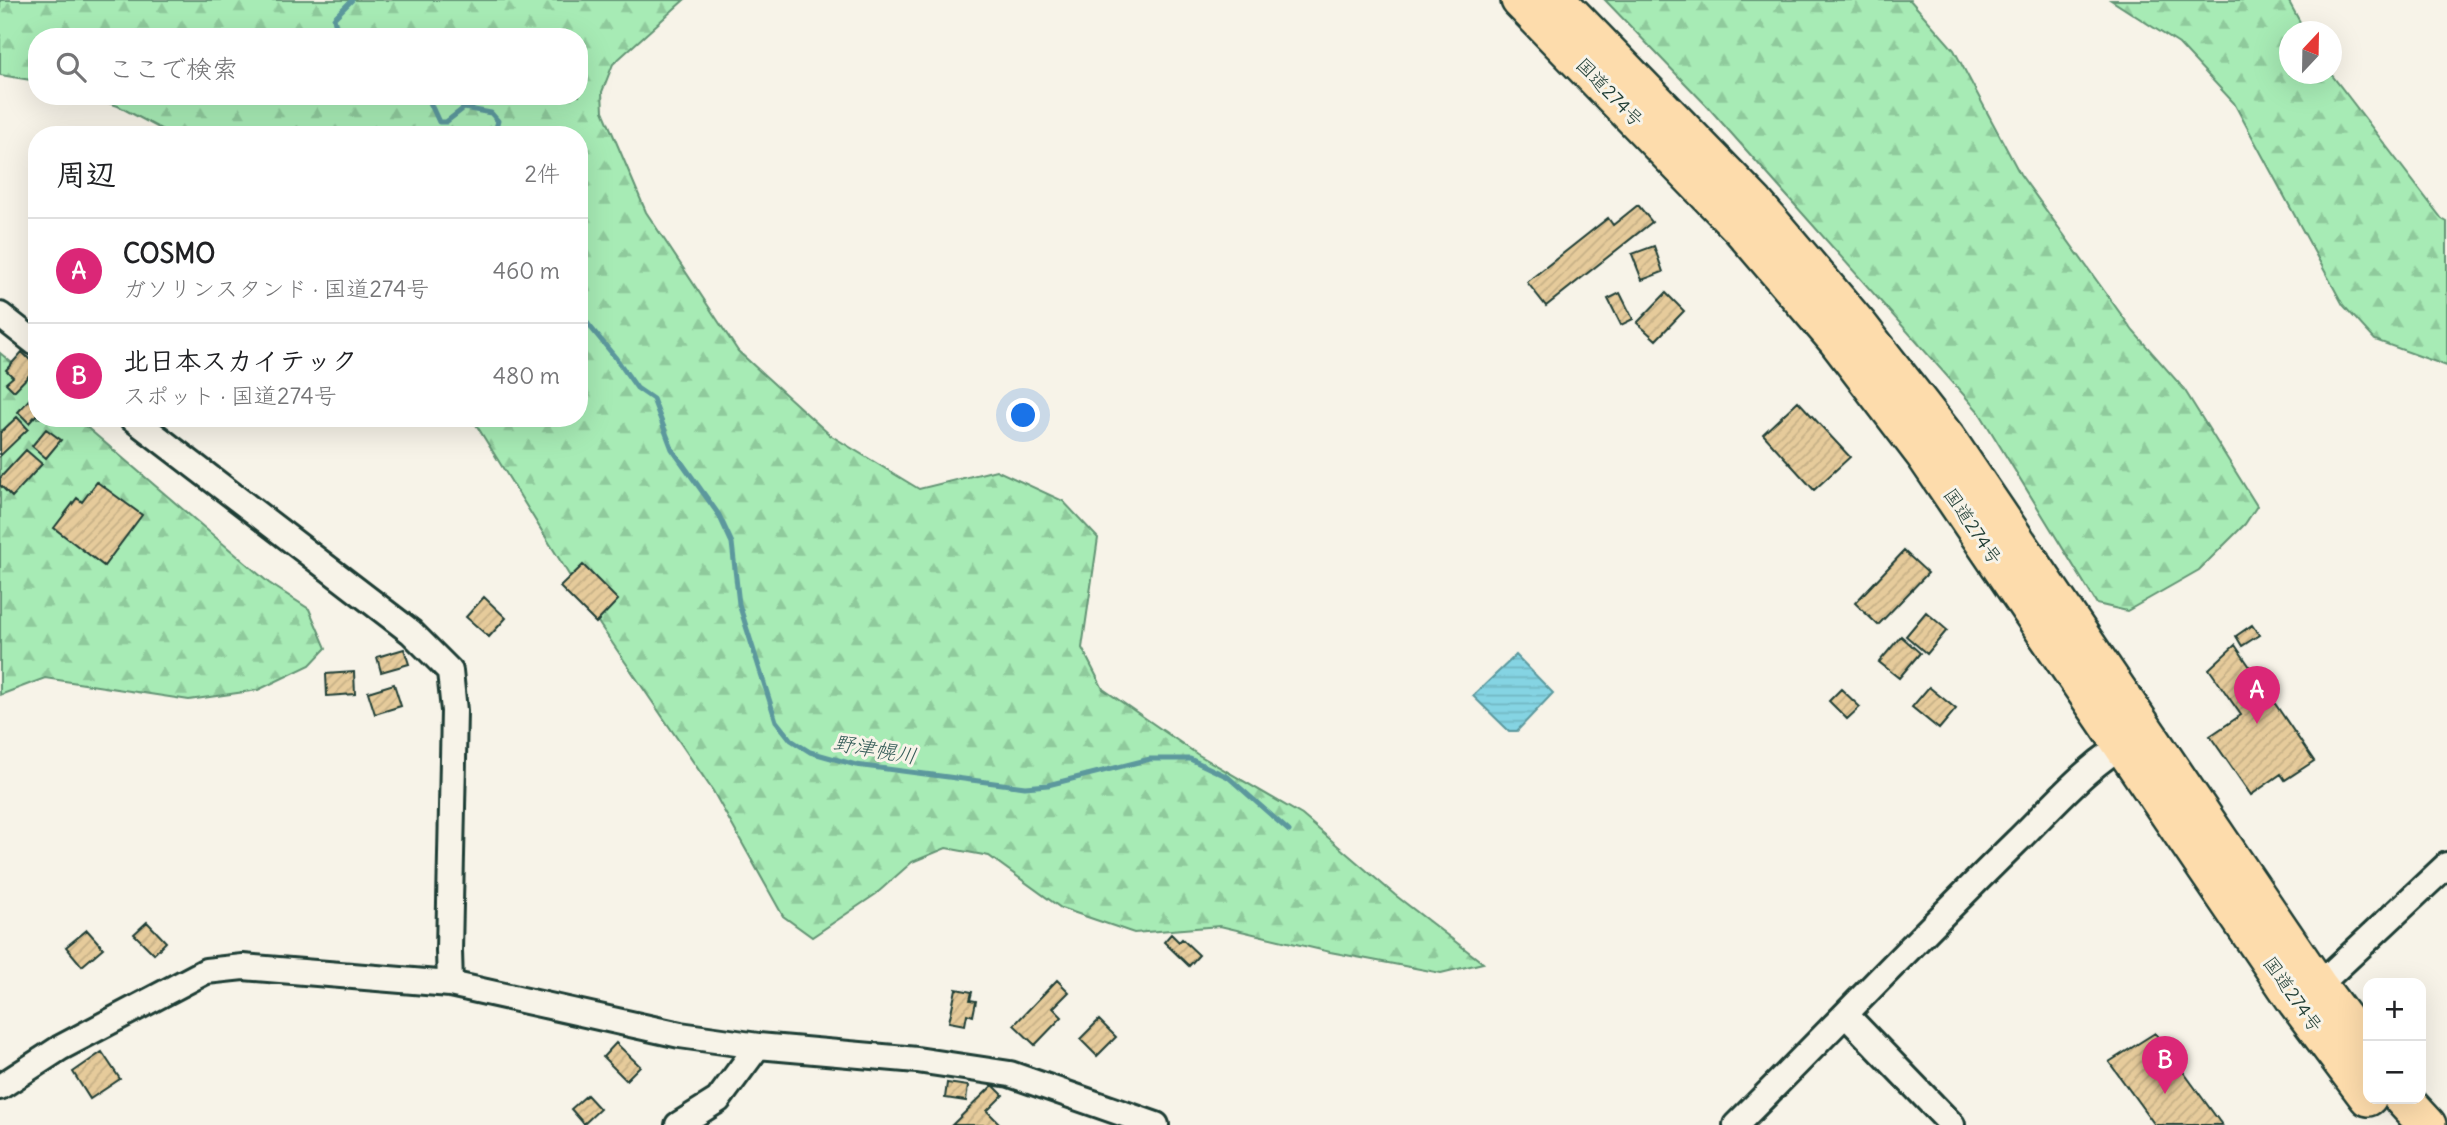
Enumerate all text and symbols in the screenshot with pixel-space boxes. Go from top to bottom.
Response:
north arrow [2279,21,2342,84]
search box [28,28,588,105]
icon: search [52,48,90,86]
text: ここで検索 [108,52,238,85]
street label: 国道274号 [1571,52,1649,132]
text: 周辺 [56,155,116,193]
text: 2件 [524,159,560,188]
text: COSMO [123,237,215,270]
text: A [72,256,86,285]
text: 460 m [493,256,560,285]
text: ガソリンスタンド · 国道274号 [123,274,429,303]
text: 北日本スカイテック [123,344,358,377]
text: B [71,361,87,390]
text: 480 m [493,361,560,390]
text: スポット · 国道274号 [123,381,337,410]
your location [1006,398,1040,432]
street label: 国道274号 [1939,483,2007,569]
pin: A [2234,666,2280,724]
water label: 野津幌川 [831,728,919,770]
street label: 国道274号 [2258,951,2328,1037]
map controls [2363,978,2426,1104]
button: + [2363,978,2426,1041]
pin: B [2142,1036,2188,1094]
button: − [2363,1041,2426,1104]

